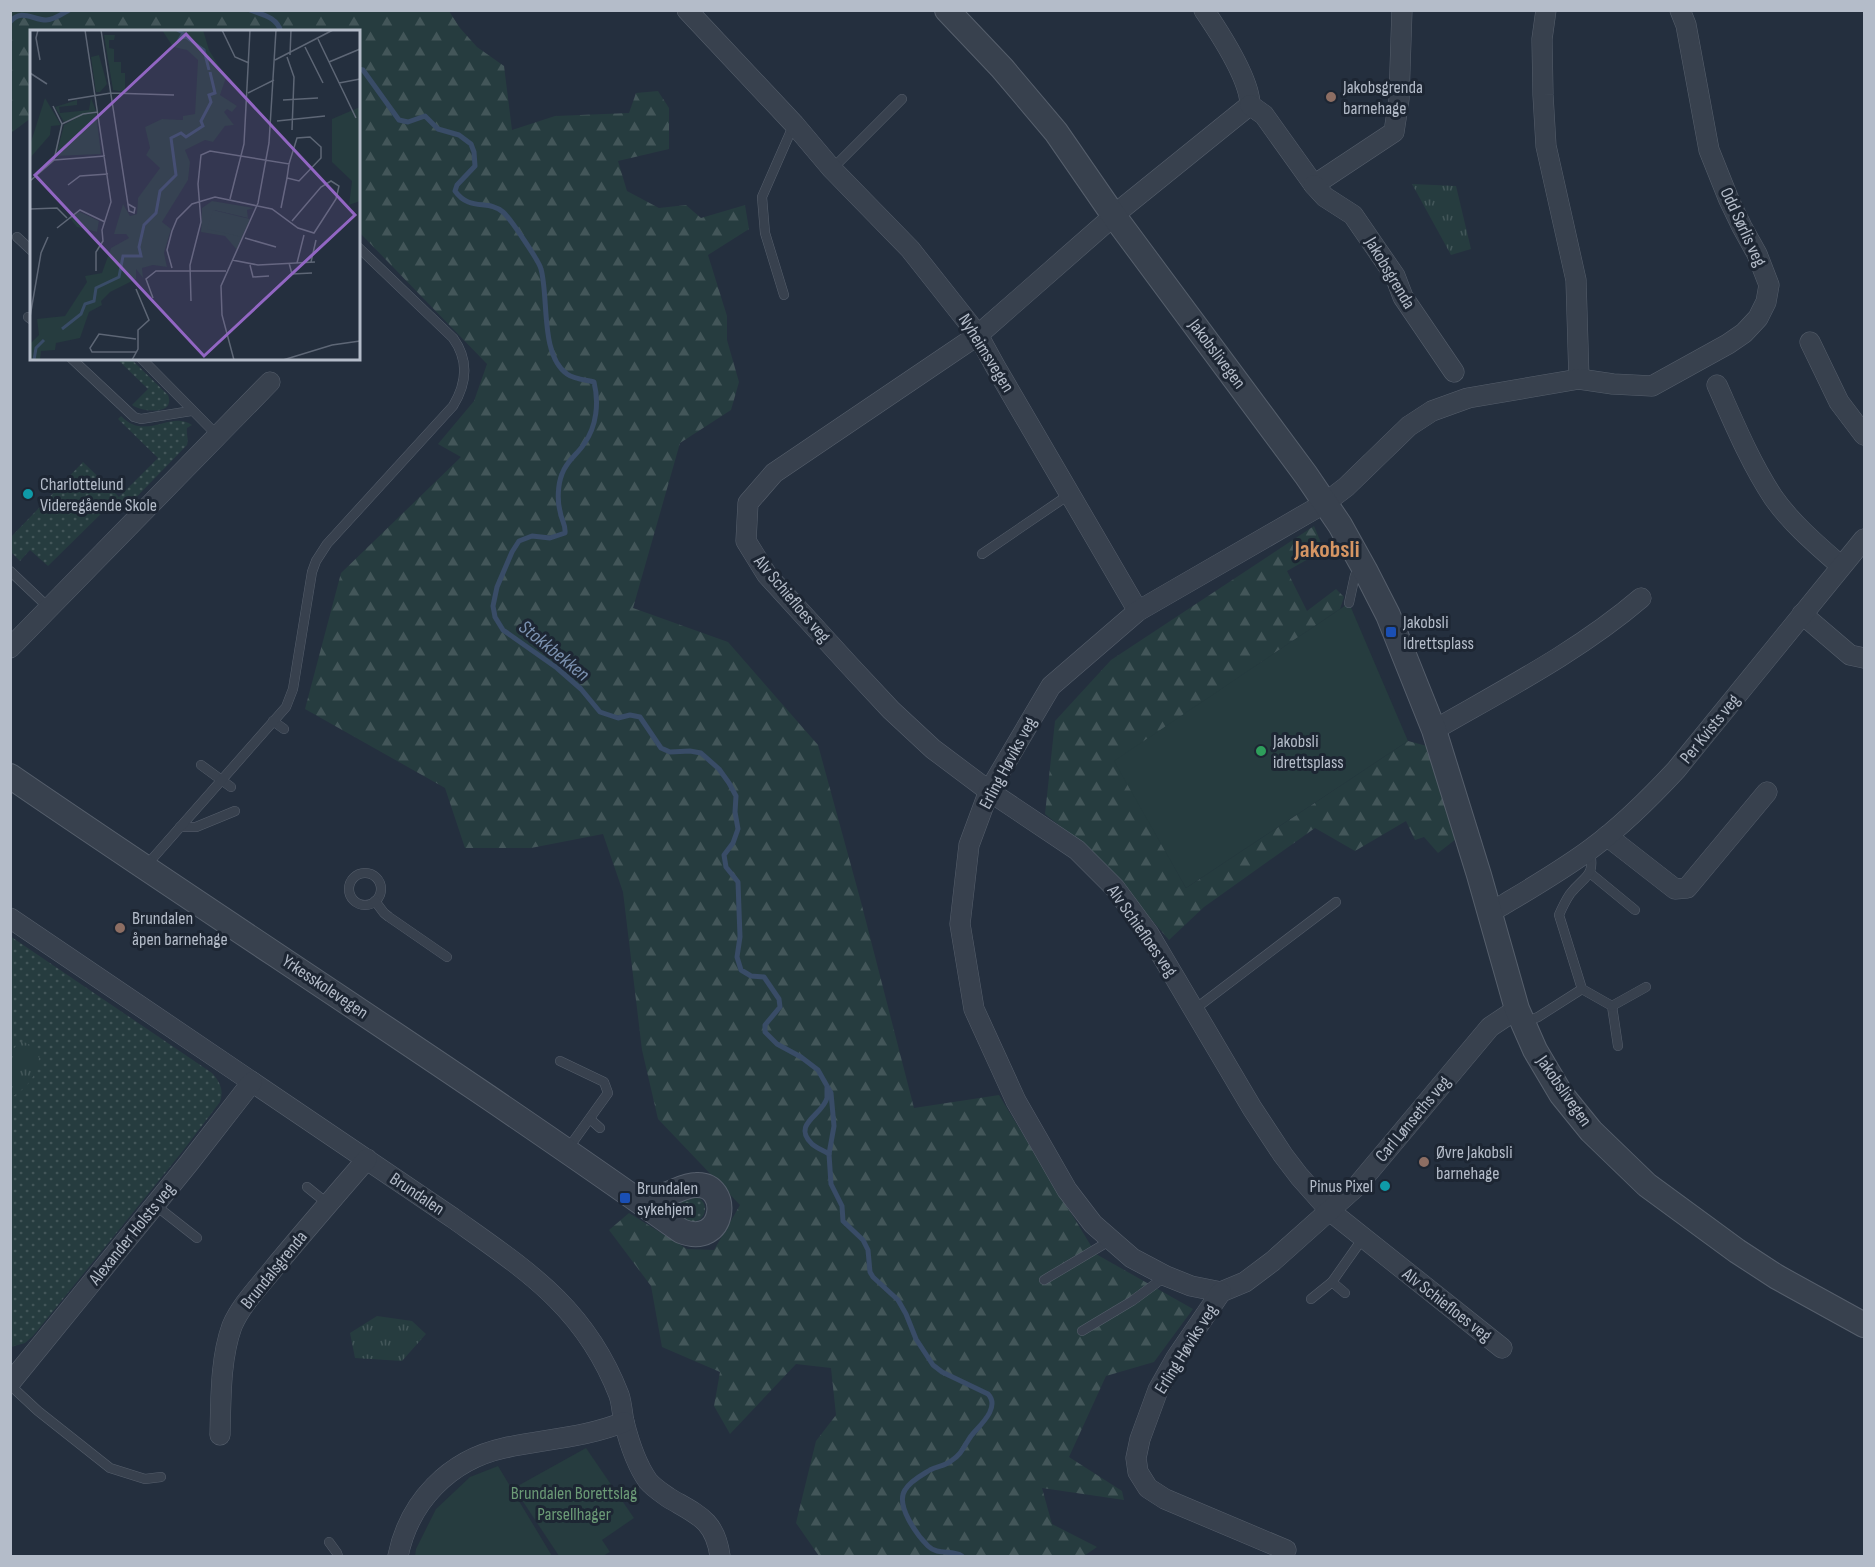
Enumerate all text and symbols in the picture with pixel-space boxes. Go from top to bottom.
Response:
inset map [30,30,360,360]
place label: Jakobsgrenda barnehage [1342,77,1423,119]
marker: Jakobsgrenda barnehage [1324,90,1338,104]
street label: Odd Sørlis veg [1716,184,1770,270]
street label: Jakobsgrenda [1360,232,1420,313]
street label: Nyheimsvegen [954,310,1018,396]
street label: Jakobslivegen [1183,314,1250,393]
place label: Charlottelund Videregående Skole [40,474,157,516]
marker: Charlottelund Videregående Skole [21,487,35,501]
district label: Jakobsli [1293,535,1360,564]
street label: Alv Schiefloes veg [749,550,835,647]
place label: Jakobsli Idrettsplass [1402,612,1474,654]
water label: Stokkbekken [514,615,594,687]
marker: Jakobsli Idrettsplass [1384,625,1398,639]
street label: Per Kvists veg [1676,690,1744,768]
street label: Erling Høviks veg [975,713,1041,813]
place label: Jakobsli idrettsplass [1272,731,1344,773]
marker: Jakobsli idrettsplass [1254,744,1268,758]
street label: Alv Schiefloes veg [1102,880,1181,981]
place label: Brundalen åpen barnehage [132,908,228,950]
marker: Brundalen åpen barnehage [113,921,127,935]
street label: Yrkesskolevegen [278,951,372,1023]
street label: Jakobslivegen [1531,1051,1596,1131]
street label: Carl Lønseths veg [1371,1072,1455,1166]
place label: Øvre Jakobsli barnehage [1436,1142,1513,1184]
marker: Øvre Jakobsli barnehage [1417,1155,1431,1169]
street label: Brundalen [386,1168,448,1220]
place label: Pinus Pixel [1310,1176,1373,1197]
place label: Brundalen sykehjem [637,1178,698,1220]
street label: Alexander Holsts veg [84,1179,179,1290]
marker: Pinus Pixel [1378,1179,1392,1193]
marker: Brundalen sykehjem [618,1191,632,1205]
street label: Brundalsgrenda [236,1227,312,1313]
street label: Alv Schiefloes veg [1397,1263,1496,1346]
street label: Erling Høviks veg [1150,1300,1222,1398]
park label: Brundalen Borettslag Parsellhager [511,1483,637,1525]

